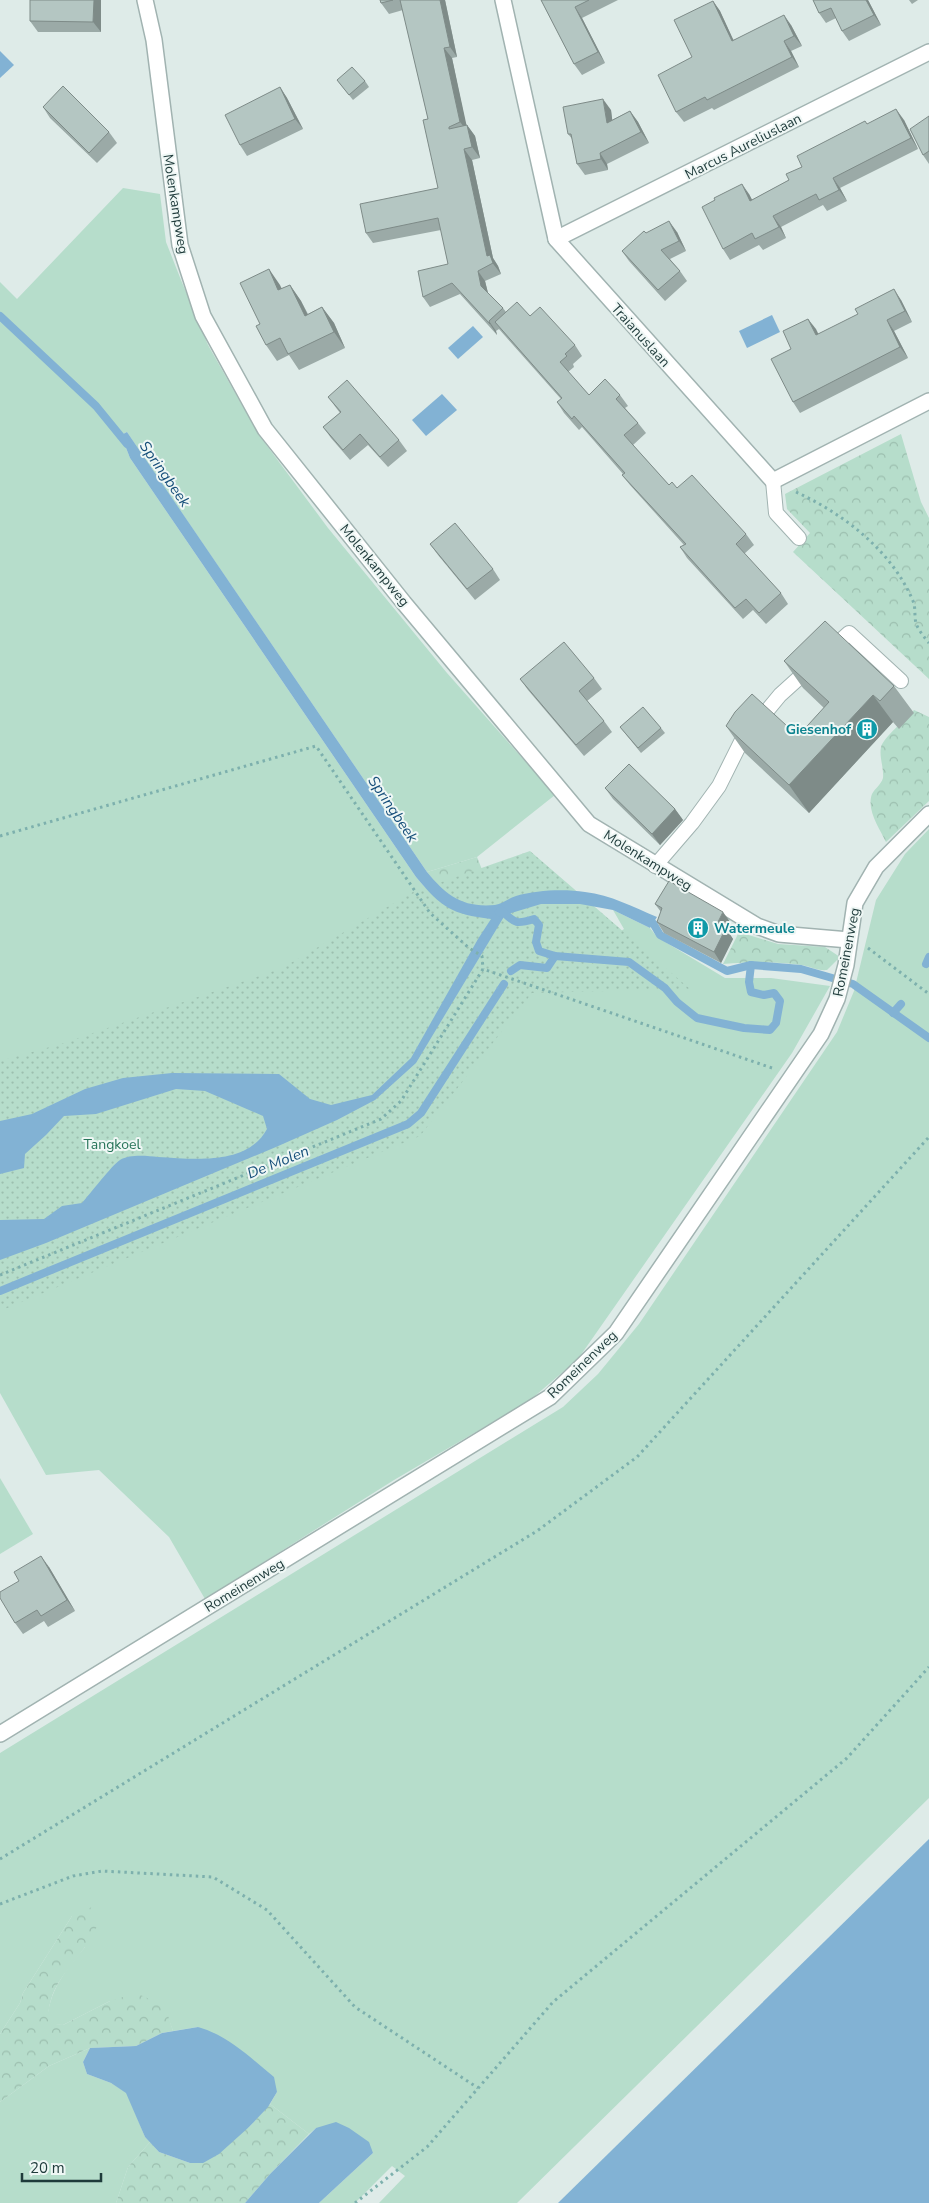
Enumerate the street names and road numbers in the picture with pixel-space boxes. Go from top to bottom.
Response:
street label: Marcus Aureliuslaan [682,109,805,184]
street label: Molenkampweg [158,153,193,255]
street label: Traianuslaan [607,299,674,371]
street label: Molenkampweg [335,520,414,611]
street label: Molenkampweg [600,826,696,895]
street label: Romeinenweg [829,906,864,998]
street label: Romeinenweg [543,1326,621,1403]
street label: Romeinenweg [201,1554,288,1617]

